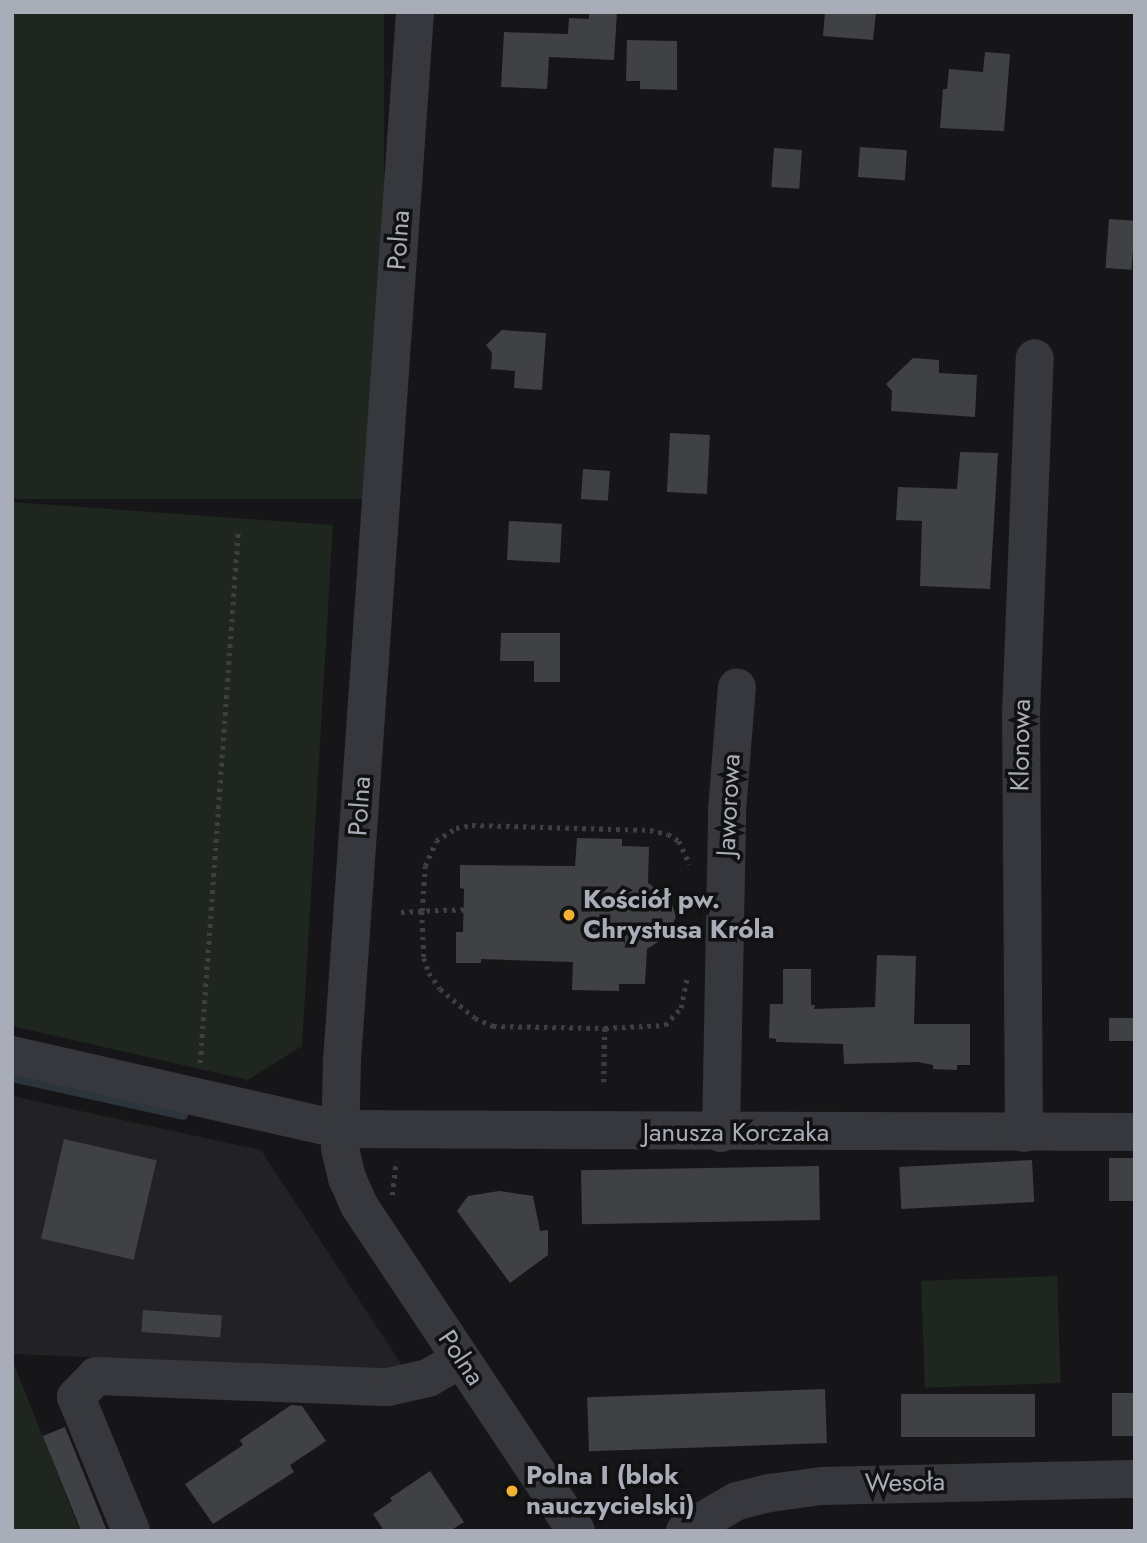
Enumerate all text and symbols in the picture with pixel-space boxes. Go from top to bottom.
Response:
street label: Polna [381,209,417,271]
street label: Klonowa [1005,698,1037,792]
street label: Jaworowa [711,753,747,857]
street label: Polna [342,775,378,837]
place label: Kościół pw. Chrystusa Króla [583,884,775,946]
marker: Kościół pw. Chrystusa Króla [561,907,577,923]
street label: Janusza Korczaka [643,1117,829,1149]
street label: Polna [431,1324,491,1392]
place label: Polna I (blok nauczycielski) [526,1460,695,1522]
street label: Wesoła [865,1467,945,1499]
marker: Polna I (blok nauczycielski) [504,1483,520,1499]

